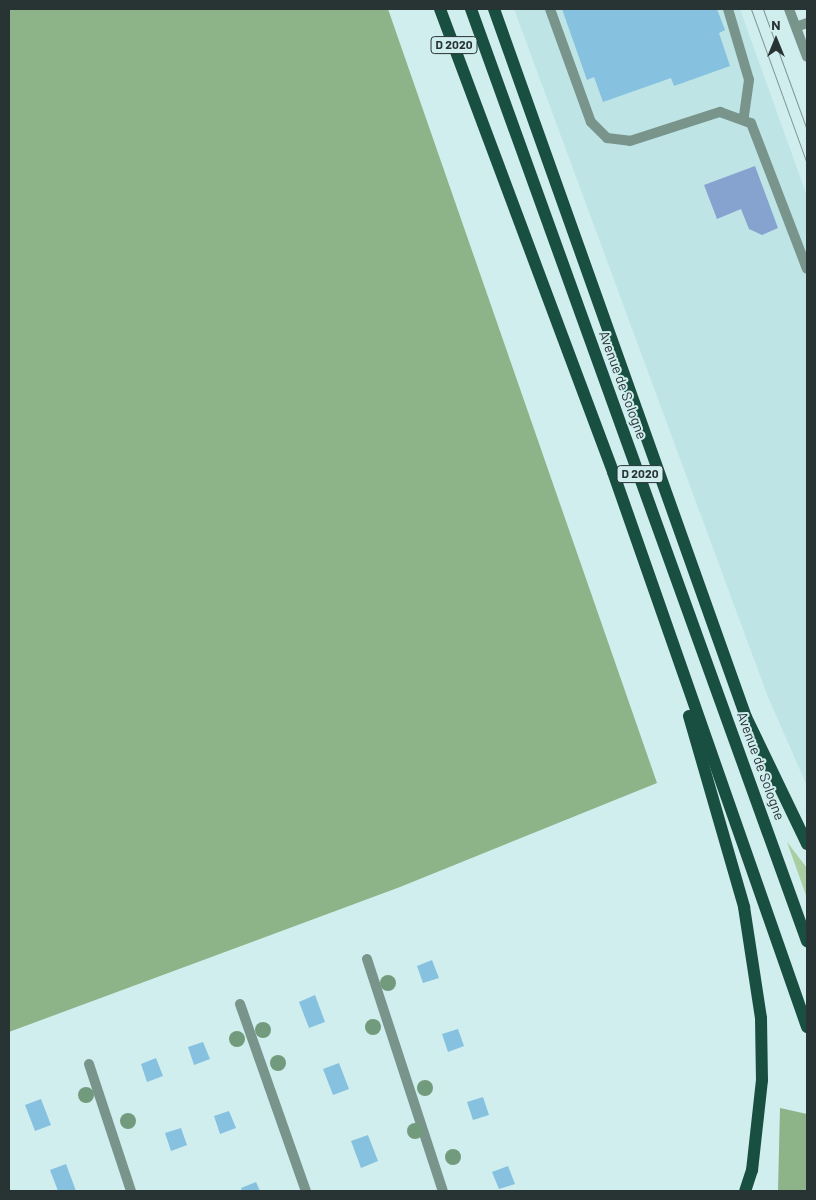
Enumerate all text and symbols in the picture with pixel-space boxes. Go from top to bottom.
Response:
north arrow [751,15,801,65]
text: N [771,16,781,33]
road number: D 2020 [430,36,478,54]
street label: Avenue de Sologne [596,328,650,442]
road number: D 2020 [616,464,664,484]
street label: Avenue de Sologne [734,709,788,823]

